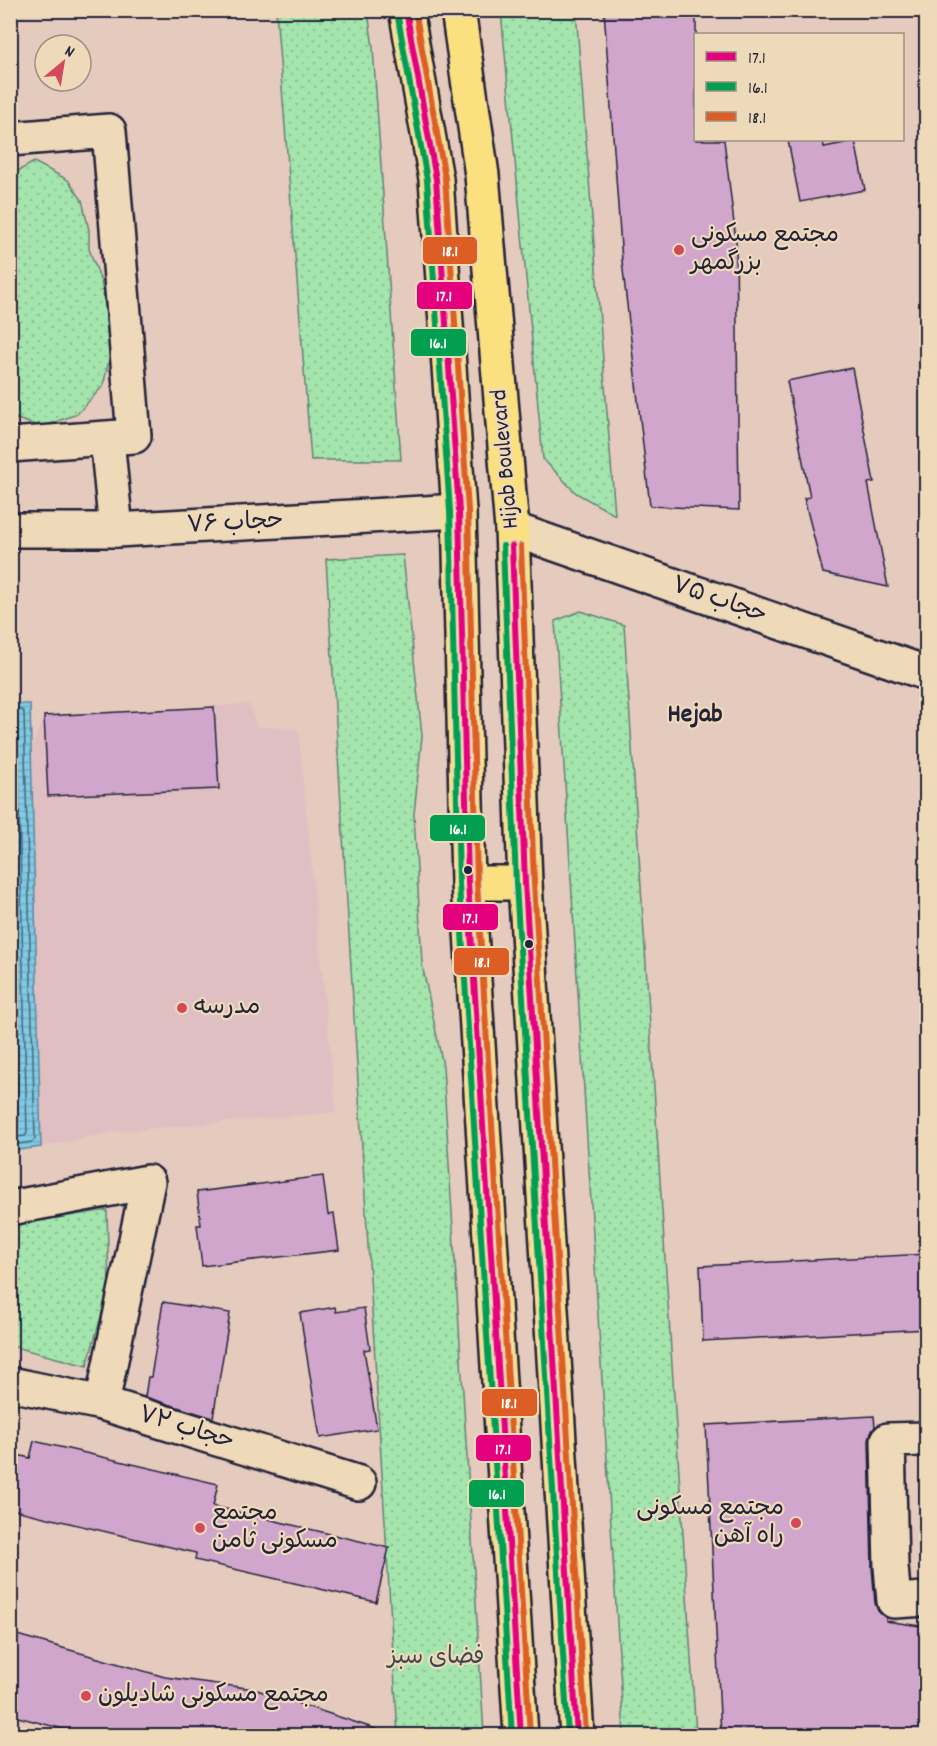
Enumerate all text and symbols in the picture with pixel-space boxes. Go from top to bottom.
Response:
north arrow [33,33,93,93]
legend [694,33,904,141]
text: N [60,40,79,64]
text: 17.1 [748,47,766,72]
text: 16.1 [748,77,768,102]
text: 18.1 [748,107,766,132]
place label: مجتمع مسکونی بزرگمهر [689,219,839,281]
line badge: 18.1 [422,236,478,265]
text: 18.1 [442,241,458,264]
marker: مجتمع مسکونی بزرگمهر [672,243,686,257]
line badge: 17.1 [416,281,473,310]
text: 17.1 [436,286,452,309]
line badge: 16.1 [410,328,467,357]
text: 16.1 [429,333,447,356]
street label: Hijab Boulevard [483,388,529,530]
street label: حجاب ۷۶ [186,504,284,544]
street label: حجاب ۷۵ [667,569,771,633]
district label: Hejab [667,697,723,734]
line badge: 16.1 [429,814,486,842]
text: 16.1 [449,819,467,842]
unlabelled marker [462,864,474,876]
line badge: 17.1 [442,903,499,931]
text: 17.1 [462,908,478,931]
unlabelled marker [523,938,535,950]
line badge: 18.1 [453,947,510,976]
text: 18.1 [474,952,490,975]
place label: مدرسه [194,991,260,1025]
marker: مدرسه [175,1001,189,1015]
line badge: 18.1 [481,1388,538,1417]
text: 18.1 [501,1393,517,1416]
street label: حجاب ۷۲ [134,1398,238,1460]
line badge: 17.1 [475,1434,532,1462]
text: 17.1 [495,1439,511,1462]
line badge: 16.1 [468,1479,525,1508]
text: 16.1 [488,1484,506,1507]
place label: مجتمع مسکونی راه آهن [636,1492,784,1554]
place label: مجتمع مسکونی ثامن [212,1497,338,1559]
marker: مجتمع مسکونی راه آهن [789,1516,803,1530]
marker: مجتمع مسکونی ثامن [193,1521,207,1535]
park label: فضای سبز [385,1641,485,1675]
place label: مجتمع مسکونی شادیلون [98,1679,329,1713]
marker: مجتمع مسکونی شادیلون [79,1689,93,1703]

